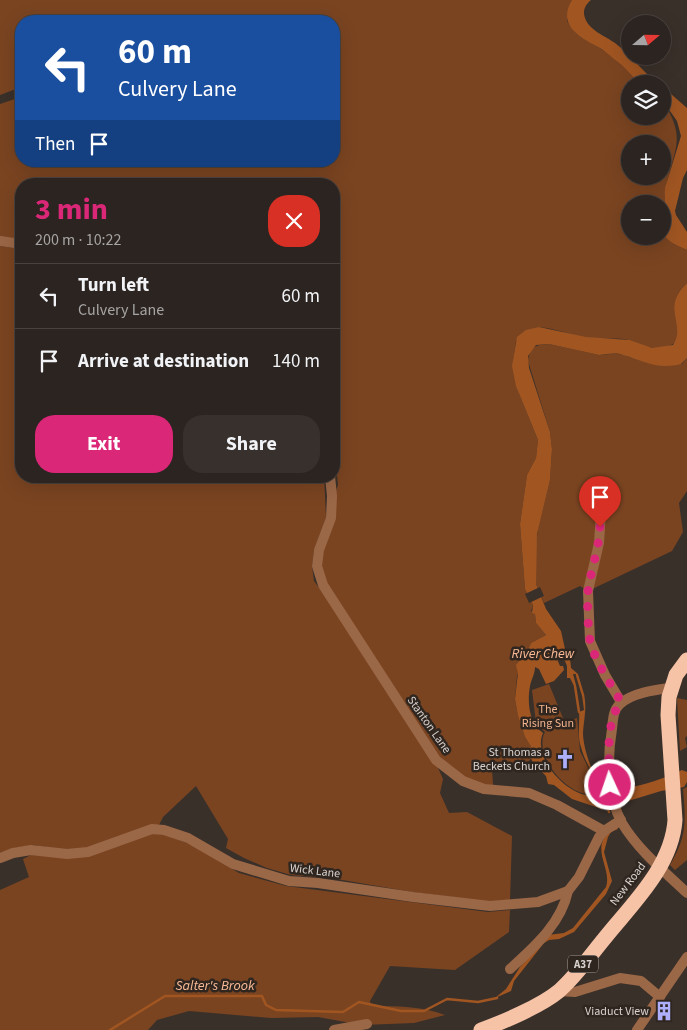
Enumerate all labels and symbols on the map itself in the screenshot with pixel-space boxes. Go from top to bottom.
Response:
north arrow [621,15,671,65]
pin [579,476,621,527]
water label: River Chew [511,644,575,664]
street label: Stanton Lane [403,693,455,757]
park label: The Rising Sun [522,701,574,732]
place label: St Thomas a Beckets Church [473,744,550,775]
church icon: St Thomas a Beckets Church [554,748,576,770]
position arrow [583,758,635,810]
street label: Wick Lane [289,859,341,883]
street label: New Road [606,859,650,909]
road number: A37 [568,956,598,972]
water label: Salter's Brook [175,976,255,996]
building icon: Viaduct View [653,1000,675,1022]
place label: Viaduct View [585,1003,649,1020]

